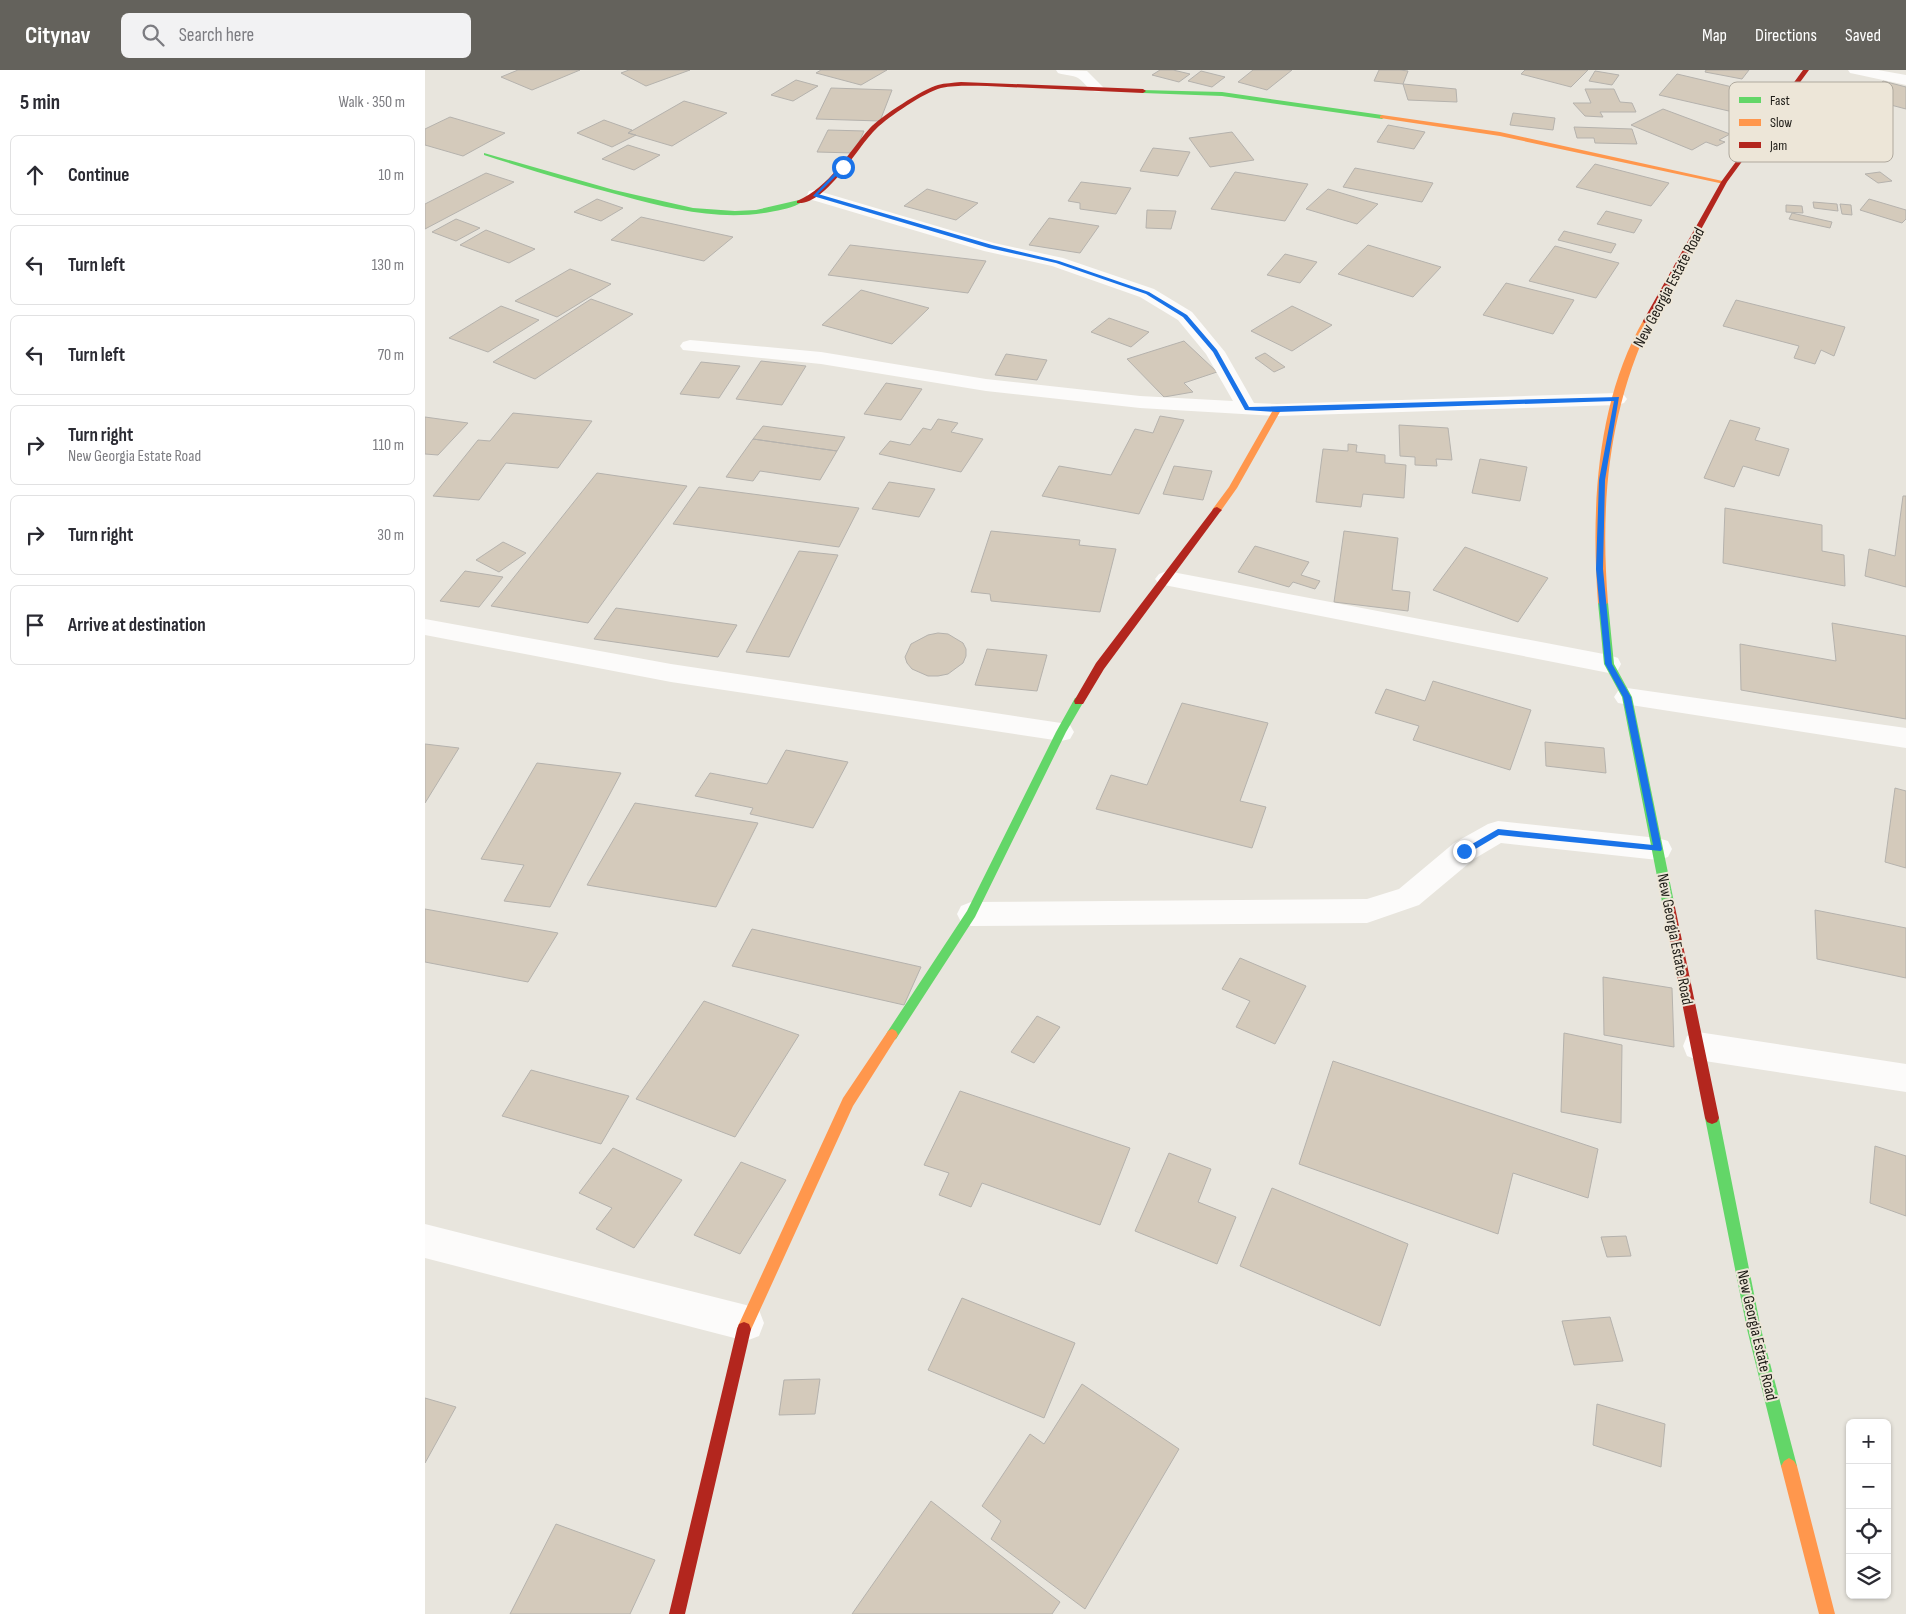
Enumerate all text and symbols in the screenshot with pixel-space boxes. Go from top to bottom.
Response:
search box [121,13,471,58]
text: Citynav [25,21,91,50]
icon: search [139,21,167,49]
text: Search here [179,24,254,47]
text: Map [1702,25,1727,46]
text: Directions [1755,25,1817,46]
text: Saved [1845,25,1881,46]
legend [1729,82,1893,162]
text: 5 min [20,90,60,115]
text: Fast [1770,92,1790,109]
text: Walk · 350 m [338,93,405,112]
text: Slow [1770,114,1792,131]
text: Jam [1769,137,1787,154]
route start [832,156,855,179]
icon: ahead [21,161,49,189]
text: Continue [68,164,129,187]
text: 10 m [378,166,404,185]
street label: New Georgia Estate Road [1630,225,1709,351]
icon: left [21,251,49,279]
text: Turn left [68,254,125,277]
text: 130 m [372,256,404,275]
icon: left [21,341,49,369]
text: Turn left [68,344,125,367]
text: 70 m [378,346,404,365]
text: Turn right [68,424,133,447]
icon: right [21,431,49,459]
text: 110 m [373,436,404,455]
text: New Georgia Estate Road [68,447,201,466]
icon: right [21,521,49,549]
text: Turn right [68,524,133,547]
text: 30 m [377,526,404,545]
icon: arrive [21,611,49,639]
text: Arrive at destination [68,614,206,637]
route end [1453,840,1476,863]
street label: New Georgia Estate Road [1653,872,1697,1006]
street label: New Georgia Estate Road [1732,1268,1781,1402]
map controls [1846,1419,1891,1599]
button: + [1846,1419,1891,1464]
button: − [1846,1464,1891,1509]
button: locate [1846,1509,1891,1554]
button: layers [1846,1554,1891,1599]

